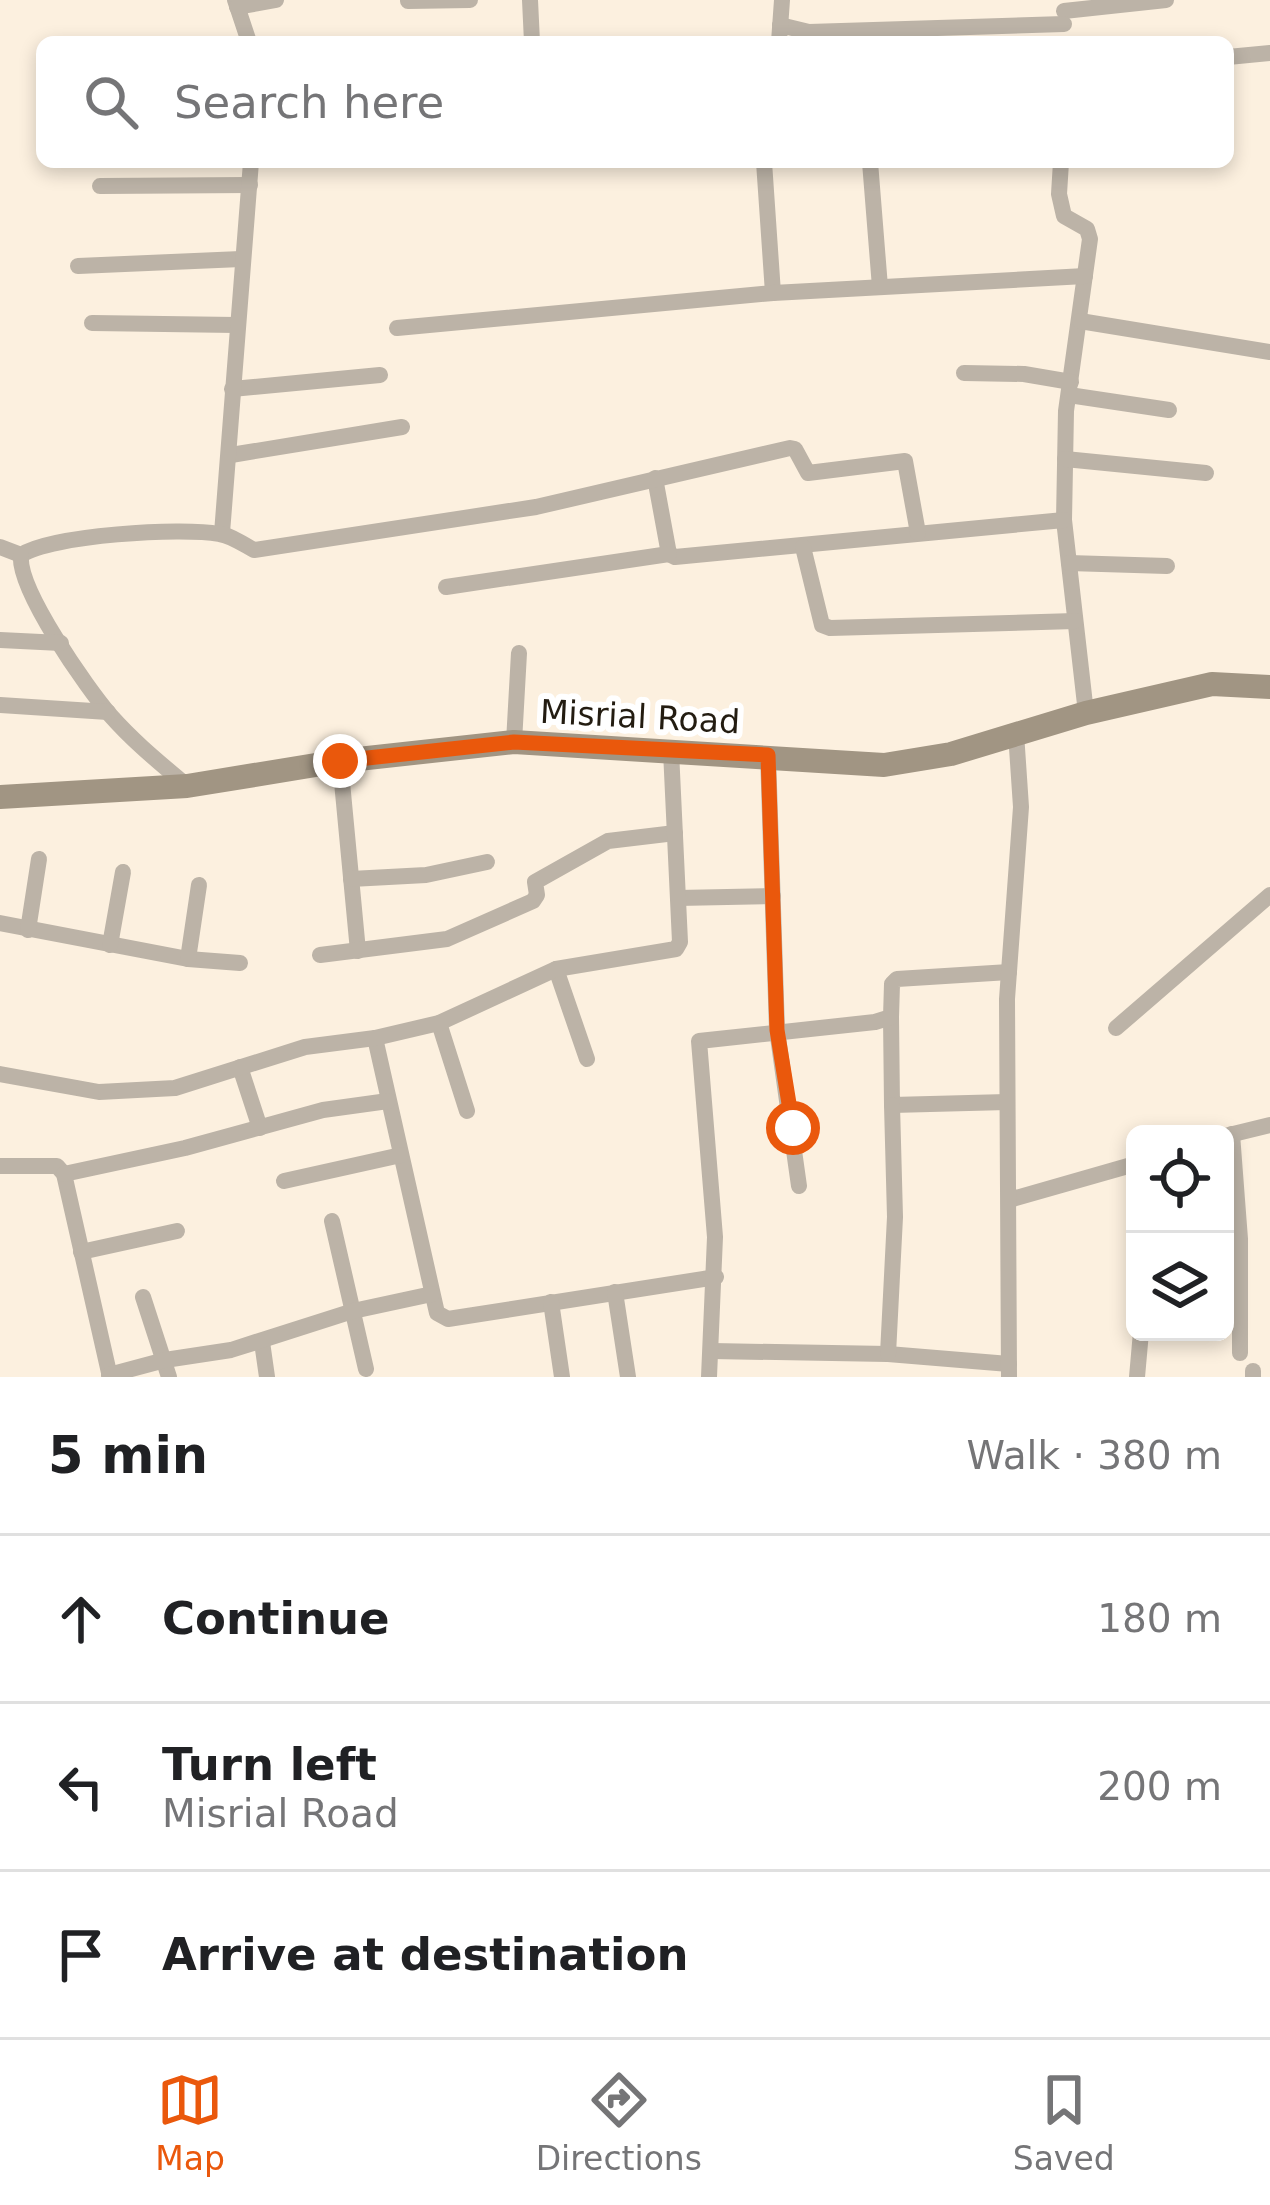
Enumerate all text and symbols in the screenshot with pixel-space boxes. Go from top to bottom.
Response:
search box [36,36,1234,168]
icon: search [78,69,144,135]
text: Search here [174,76,444,129]
street label: Misrial Road [539,692,741,741]
route end [313,734,367,788]
route start [766,1101,820,1155]
map controls [1126,1125,1234,1341]
button: locate [1126,1125,1234,1233]
button: layers [1126,1233,1234,1341]
text: 5 min [48,1426,208,1485]
text: Walk · 380 m [967,1433,1222,1478]
icon: ahead [48,1586,114,1652]
text: Continue [162,1592,390,1645]
text: 180 m [1097,1596,1222,1641]
text: Turn left [162,1738,377,1791]
icon: left [48,1754,114,1820]
text: 200 m [1097,1764,1222,1809]
text: Misrial Road [162,1791,399,1836]
icon: arrive [48,1922,114,1988]
text: Arrive at destination [162,1928,688,1981]
tab: Map [155,2067,225,2178]
tab: Directions [536,2067,702,2178]
tab: Saved [1013,2067,1115,2178]

